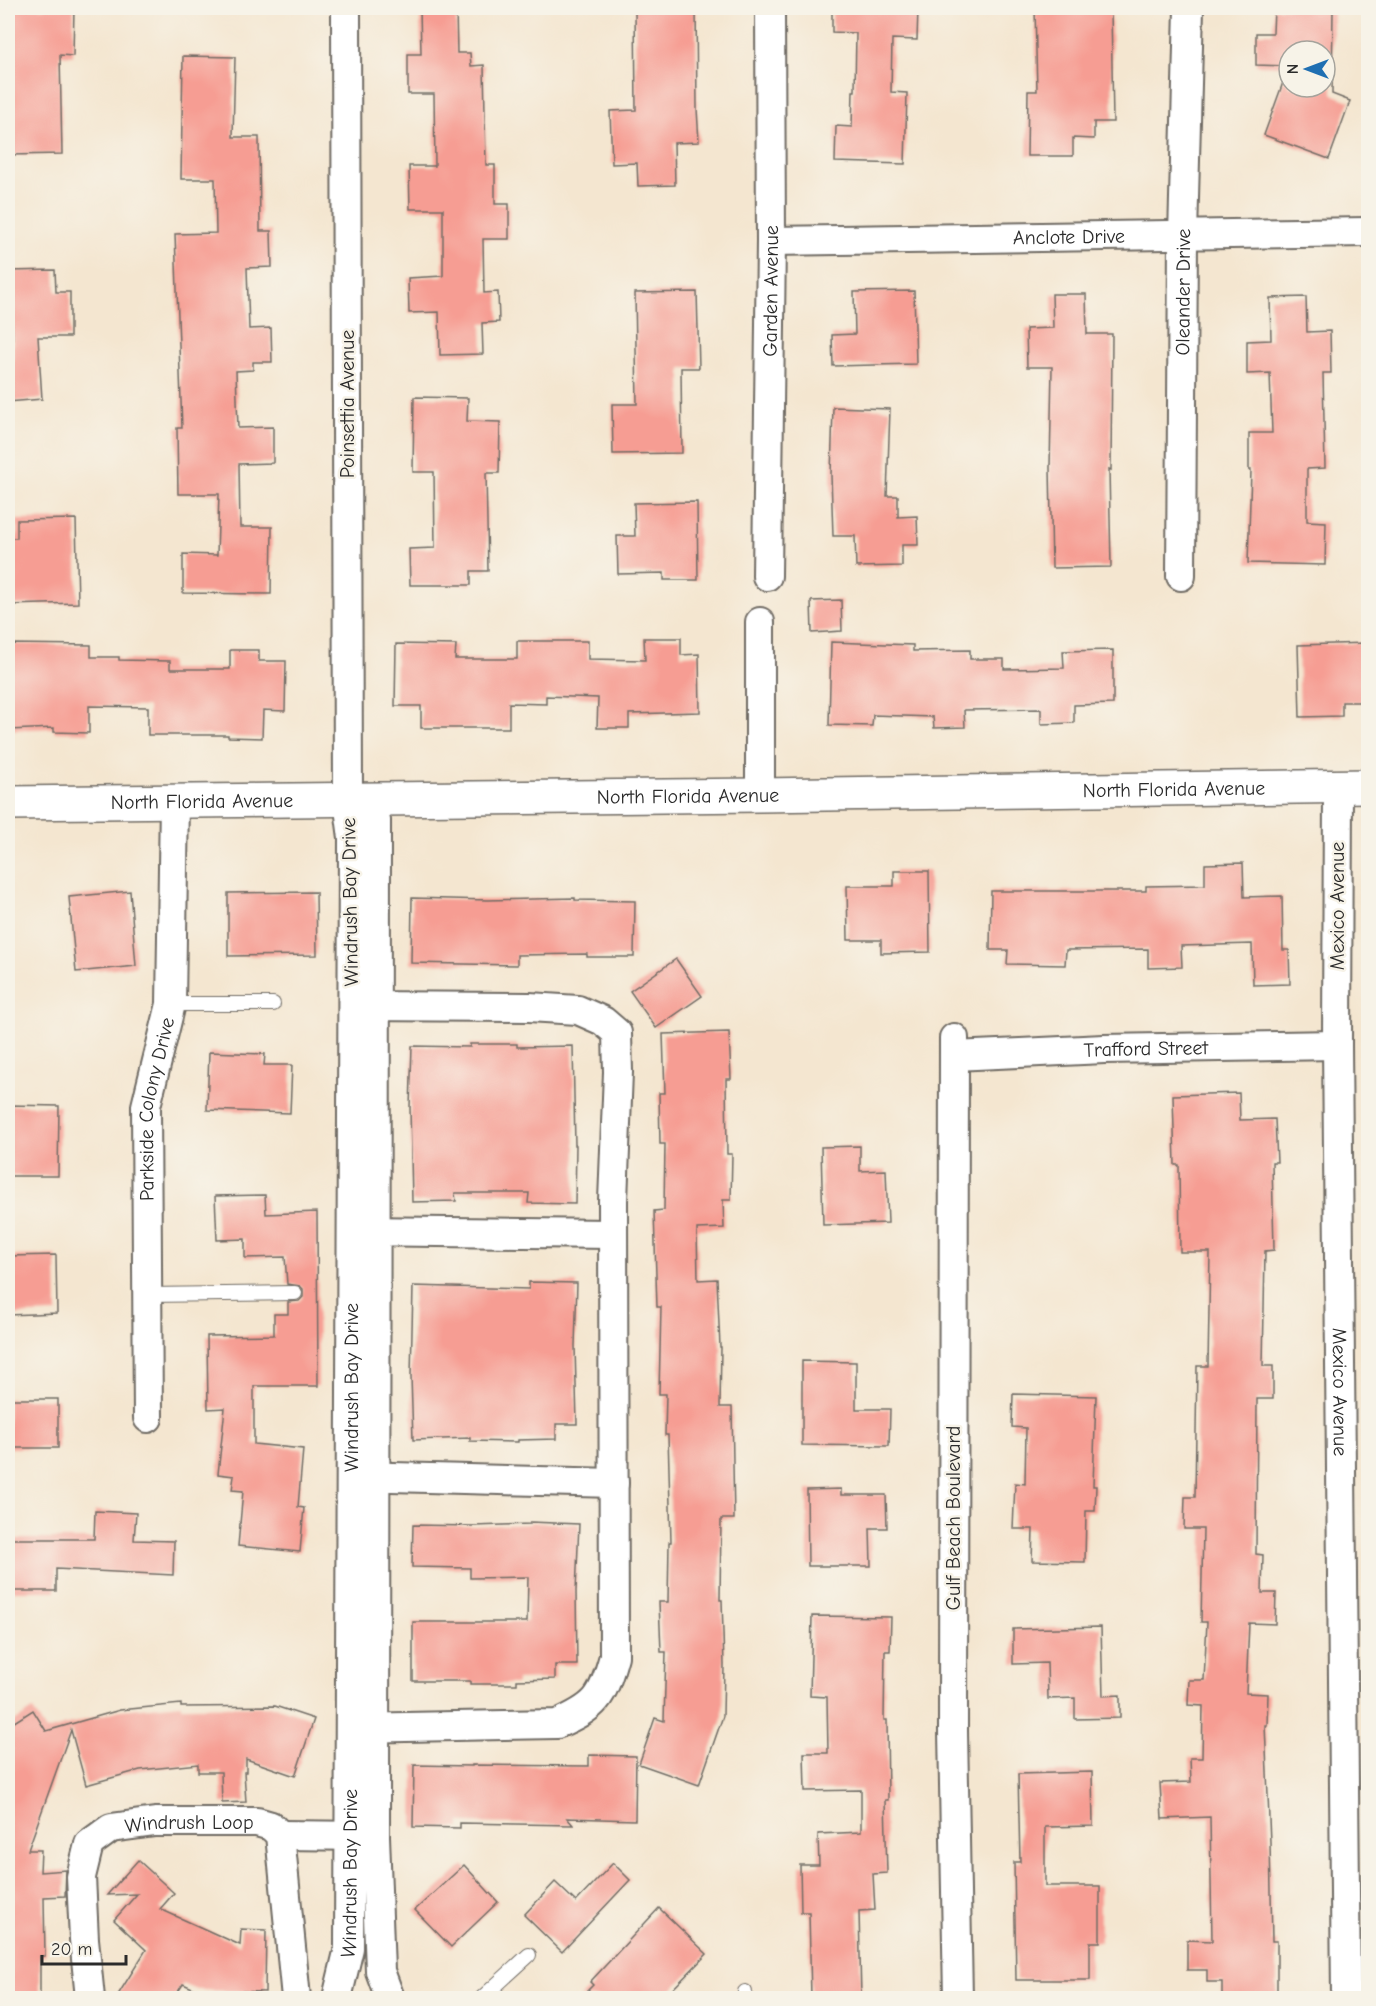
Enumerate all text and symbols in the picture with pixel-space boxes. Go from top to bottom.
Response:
north arrow [1277,39,1337,99]
text: N [1284,64,1302,74]
street label: Anclote Drive [1013,224,1125,249]
street label: Garden Avenue [758,225,783,357]
street label: Oleander Drive [1171,228,1195,356]
street label: Poinsettia Avenue [336,330,359,478]
street label: North Florida Avenue [1083,776,1265,802]
street label: North Florida Avenue [597,783,779,808]
street label: North Florida Avenue [111,788,293,813]
street label: Windrush Bay Drive [337,817,363,987]
street label: Mexico Avenue [1326,842,1349,970]
street label: Parkside Colony Drive [134,1015,179,1201]
street label: Trafford Street [1083,1036,1210,1061]
street label: Windrush Bay Drive [339,1303,363,1472]
street label: Mexico Avenue [1328,1328,1352,1456]
street label: Gulf Beach Boulevard [942,1426,965,1610]
street label: Windrush Bay Drive [336,1789,362,1960]
street label: Windrush Loop [123,1810,254,1838]
scale bar [42,1928,126,1966]
text: 20 m [51,1939,92,1960]

